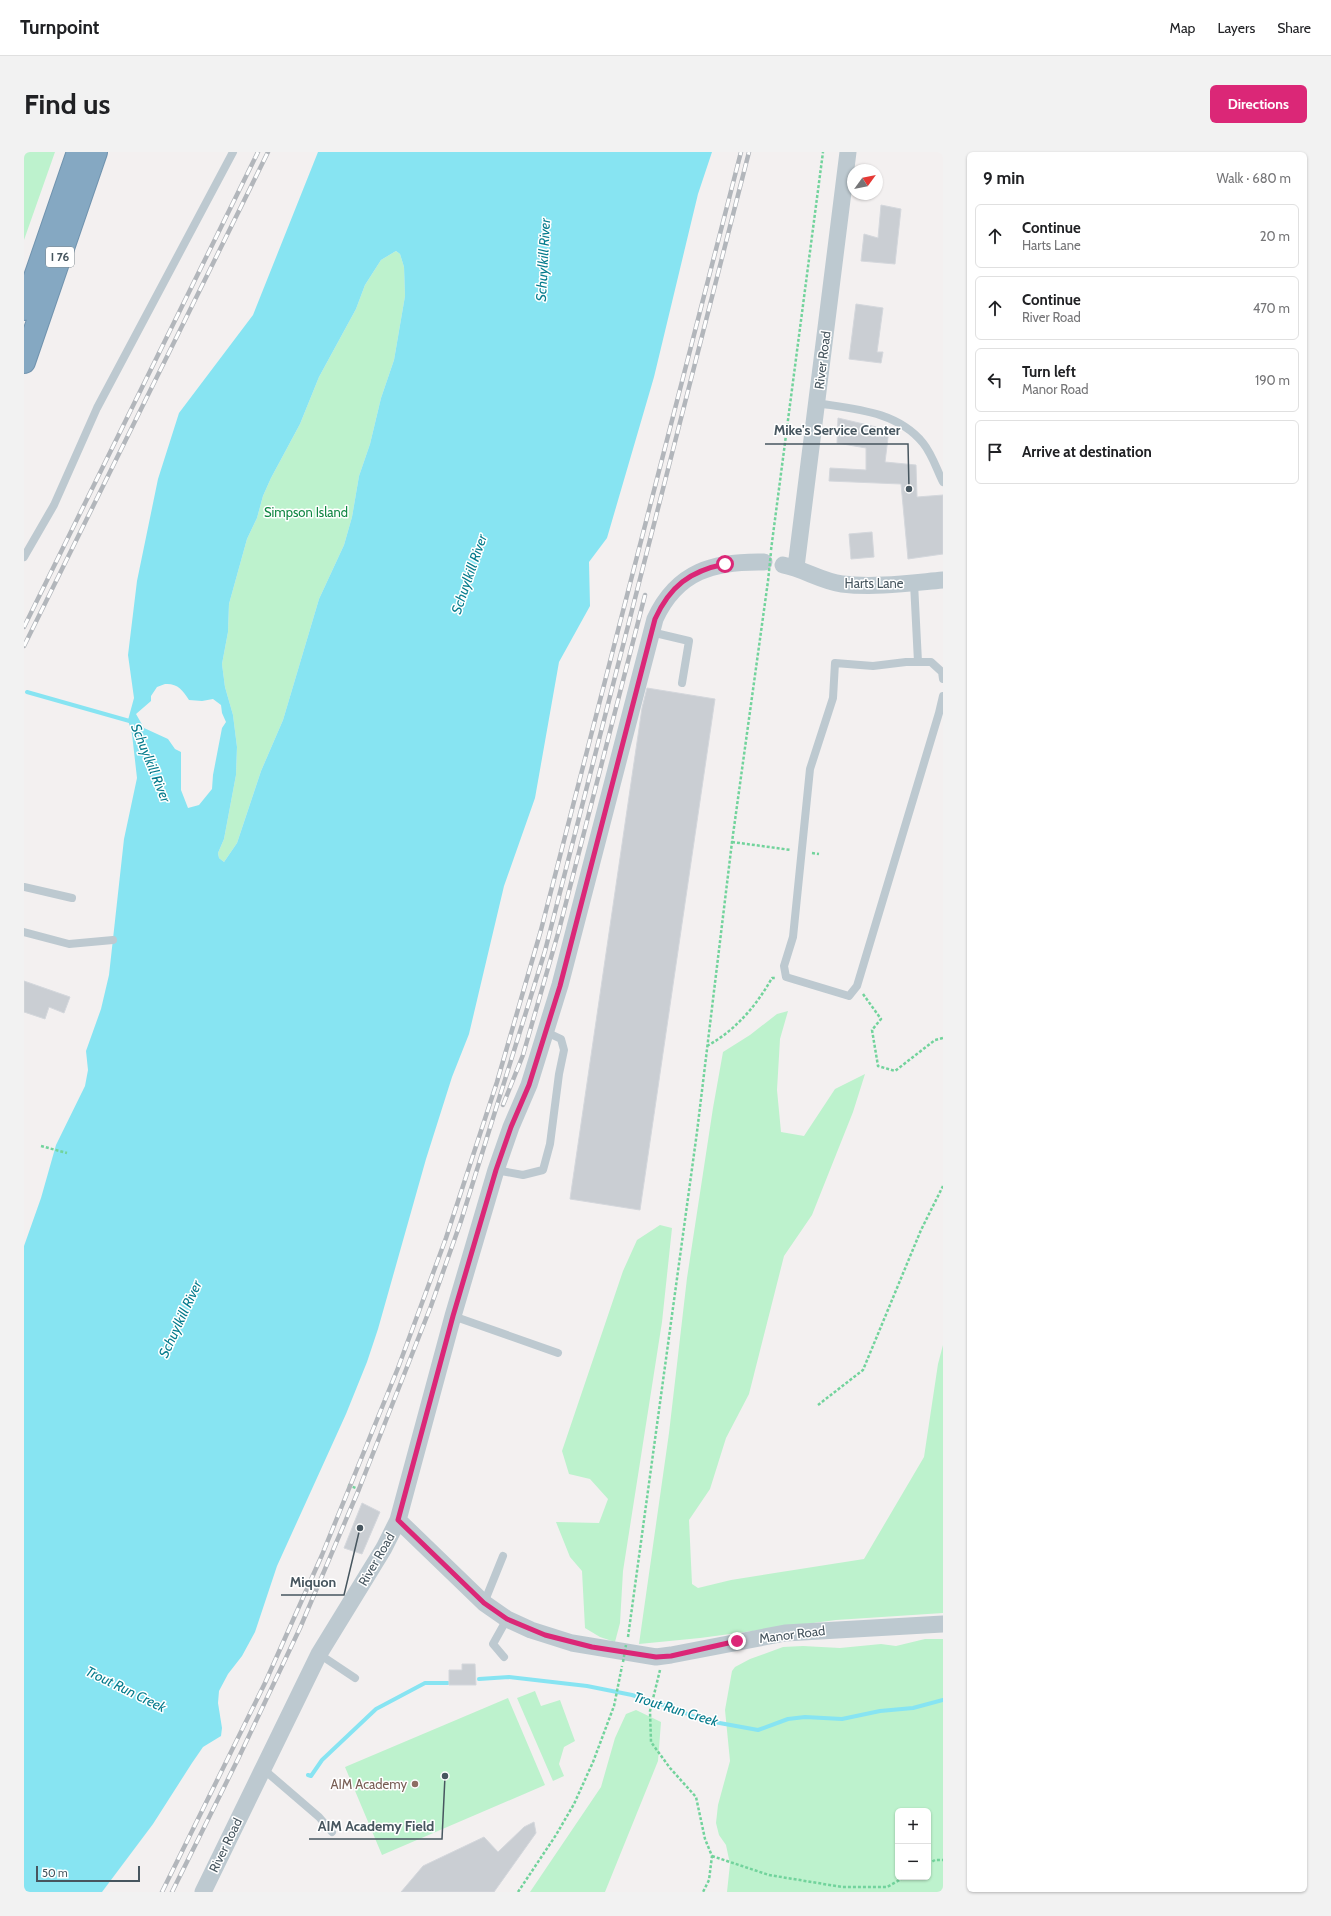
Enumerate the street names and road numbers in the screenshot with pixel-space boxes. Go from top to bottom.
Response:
road number: I 76 [46,247,74,267]
street label: River Road [810,330,834,390]
street label: Harts Lane [845,575,904,591]
street label: River Road [354,1530,398,1588]
street label: Manor Road [758,1622,826,1646]
street label: River Road [205,1815,245,1875]

